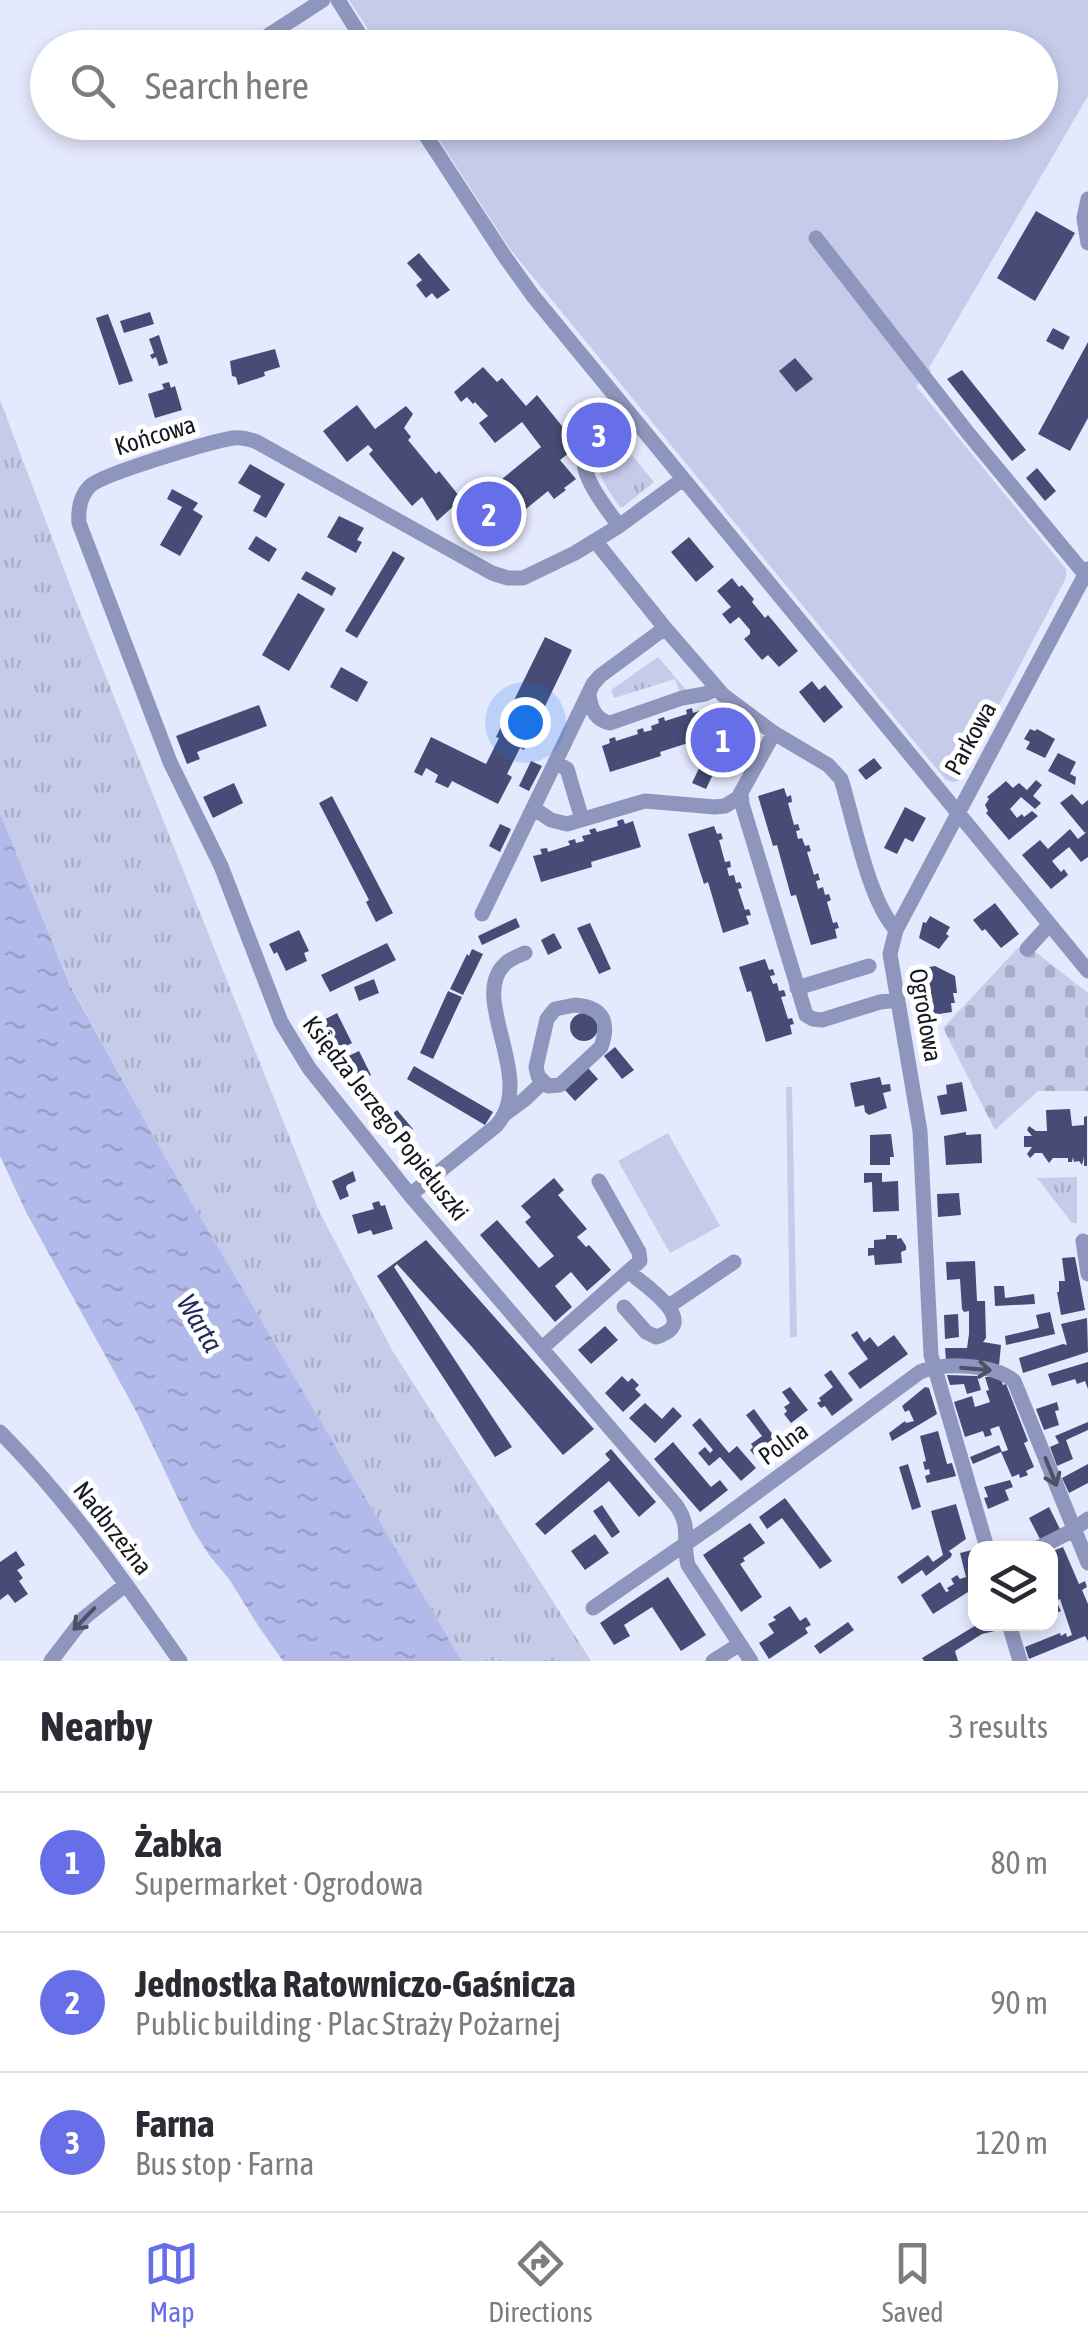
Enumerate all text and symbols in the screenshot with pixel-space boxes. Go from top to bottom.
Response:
search box [30,30,1058,140]
icon: search [65,58,120,113]
text: Search here [145,64,309,107]
pin: 3 [566,398,632,472]
street label: Końcowa [111,410,199,460]
pin: 2 [456,476,522,552]
your location [500,697,551,748]
street label: Parkowa [939,697,1001,779]
pin: 1 [690,702,756,778]
street label: Ogrodowa [904,966,948,1064]
street label: Księdza Jerzego Popiełuszki [298,1010,474,1226]
water label: Warta [171,1289,229,1357]
one-way arrow [959,1359,991,1378]
street label: Polna [753,1416,813,1470]
one-way arrow [1043,1456,1061,1486]
street label: Nadbrzeżna [68,1476,158,1580]
map controls [968,1541,1058,1631]
button: layers [968,1541,1058,1631]
one-way arrow [73,1607,97,1631]
text: Nearby [40,1702,153,1750]
text: 3 results [949,1708,1048,1745]
text: Żabka [135,1822,222,1865]
text: 1 [65,1844,80,1881]
text: 80 m [990,1844,1048,1881]
text: Supermarket · Ogrodowa [135,1865,424,1902]
text: Jednostka Ratowniczo-Gaśnicza [135,1962,576,2005]
text: 2 [65,1984,80,2021]
text: 90 m [990,1984,1048,2021]
text: Public building · Plac Straży Pożarnej [135,2005,561,2042]
text: Farna [135,2102,215,2145]
text: 3 [65,2124,80,2161]
text: 120 m [975,2124,1048,2161]
text: Bus stop · Farna [135,2145,314,2182]
tab: Map [144,2236,199,2328]
tab: Directions [488,2236,593,2328]
tab: Saved [882,2236,944,2328]

